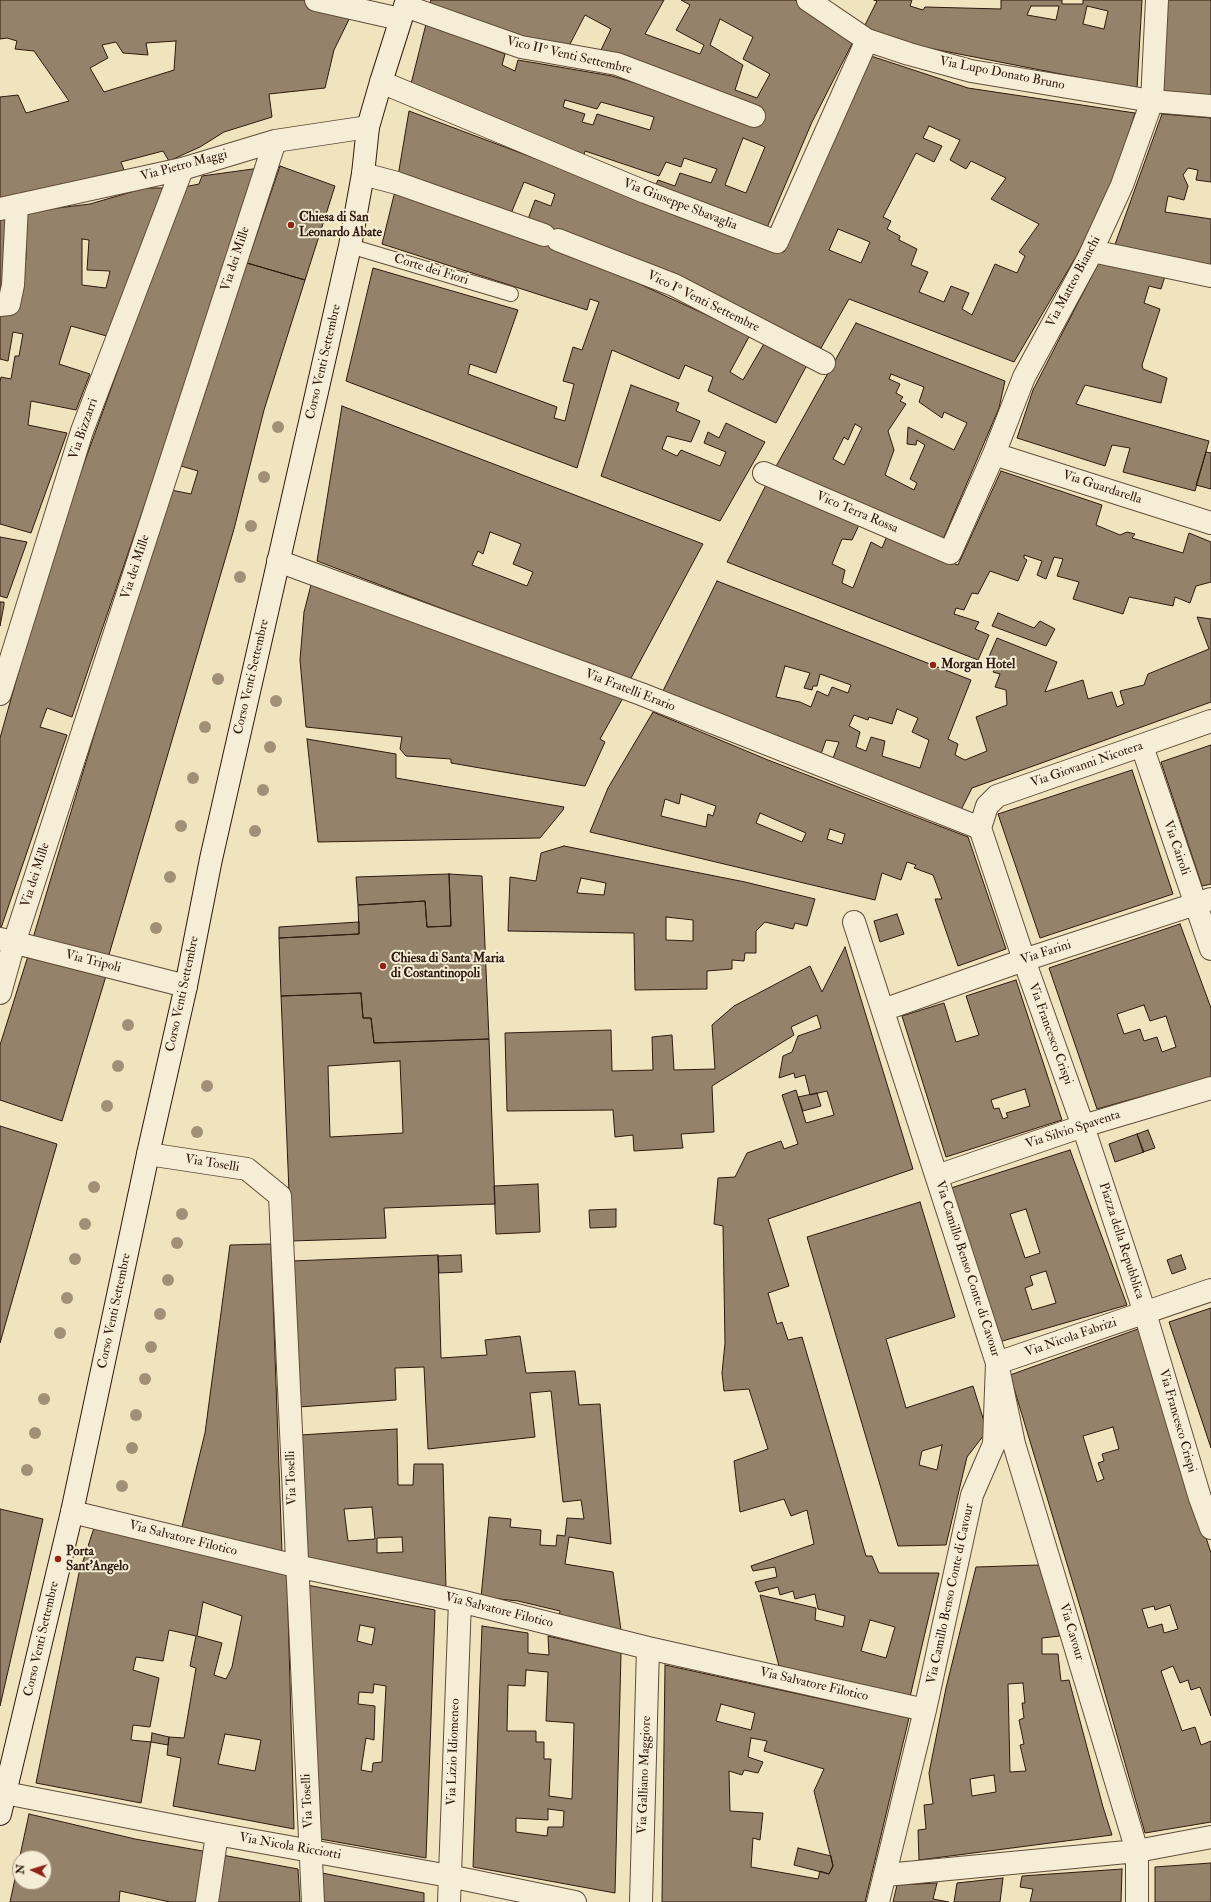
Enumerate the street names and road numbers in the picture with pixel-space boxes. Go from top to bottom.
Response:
street label: Vico II° Venti Settembre [505,34,633,78]
street label: Via Lupo Donato Bruno [938,54,1066,94]
street label: Via Pietro Maggi [139,147,229,185]
street label: Via Giuseppe Sbavaglia [621,176,739,234]
street label: Via dei Mille [218,225,254,293]
street label: Via Matteo Bianchi [1043,234,1105,330]
street label: Corte dei Fiori [392,251,470,289]
street label: Vico I° Venti Settembre [644,268,762,336]
street label: Corso Venti Settembre [303,303,345,421]
street label: Via Bizzarri [66,396,102,462]
street label: Via Guardarella [1060,468,1144,508]
street label: Vico Terra Rossa [814,489,900,537]
street label: Via dei Mille [118,533,154,601]
street label: Corso Venti Settembre [231,618,273,736]
street label: Via Fratelli Erario [583,667,677,715]
street label: Via Giovanni Nicotera [1029,738,1145,792]
street label: Via Cairoli [1159,819,1193,877]
street label: Via dei Mille [18,841,54,909]
street label: Corso Venti Settembre [163,935,203,1053]
street label: Via Farini [1019,938,1073,968]
street label: Via Tripoli [64,948,122,976]
street label: Via Francesco Crispi [1024,981,1076,1087]
street label: Via Silvio Spaventa [1024,1107,1122,1153]
street label: Via Toselli [184,1152,240,1176]
street label: Via Camillo Benso Conte di Cavour [931,1179,1003,1359]
street label: Piazza della Repubblica [1095,1181,1147,1301]
street label: Corso Venti Settembre [95,1252,135,1370]
street label: Via Nicola Fabrizi [1023,1315,1119,1361]
street label: Via Francesco Crispi [1155,1368,1199,1474]
street label: Via Toselli [283,1450,301,1506]
street label: Via Camillo Benso Conte di Cavour [924,1502,978,1686]
street label: Via Salvatore Filotico [127,1518,239,1560]
street label: Corso Venti Settembre [21,1580,63,1698]
street label: Via Salvatore Filotico [443,1590,555,1632]
street label: Via Cavour [1055,1602,1087,1662]
street label: Via Salvatore Filotico [758,1665,870,1705]
street label: Via Lizio Idiomeneo [444,1698,464,1806]
street label: Via Galliano Maggiore [635,1715,655,1835]
street label: Via Toselli [299,1773,317,1829]
street label: Via Nicola Ricciotti [238,1830,342,1864]

